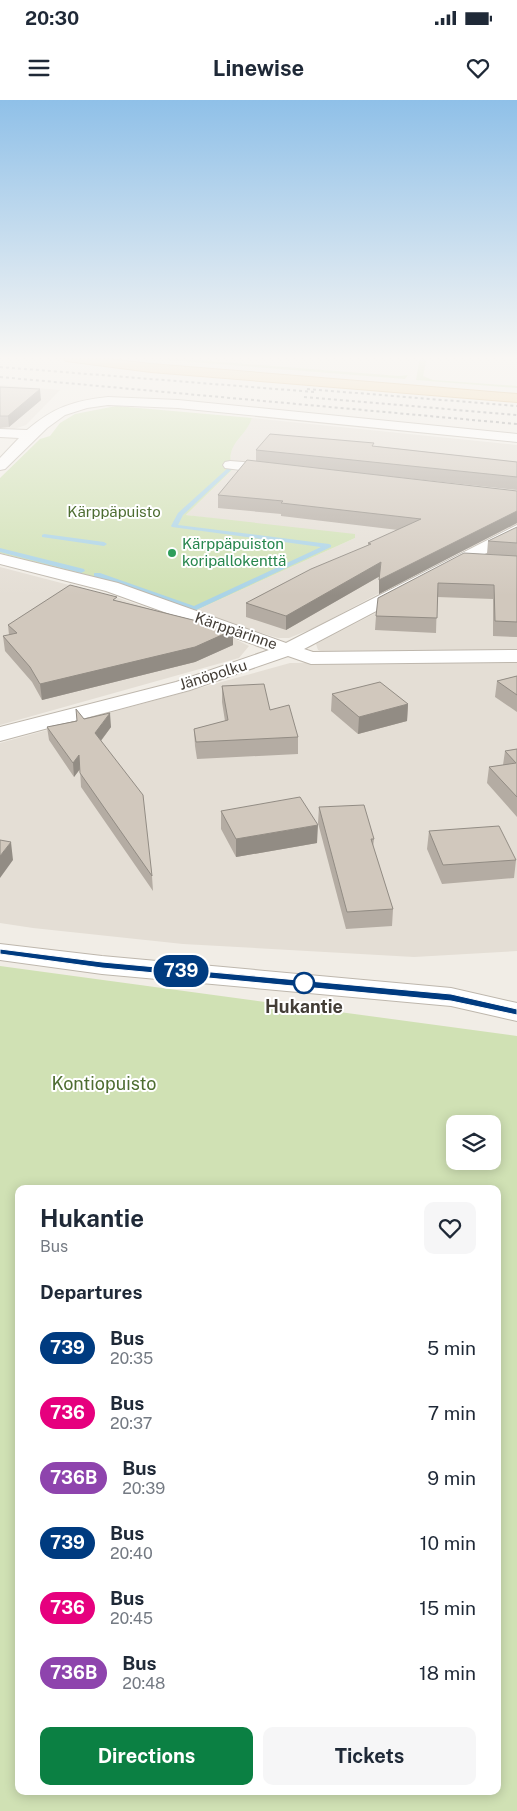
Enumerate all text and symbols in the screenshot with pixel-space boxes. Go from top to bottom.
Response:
text: 20:30 [25,7,79,29]
icon: menu [25,54,53,82]
icon: heart [464,54,492,82]
text: Linewise [213,55,304,81]
park label: Kärppäpuisto [67,503,161,520]
place label: Kärppäpuiston koripallokenttä [182,535,286,569]
marker: Kärppäpuiston koripallokenttä [166,547,178,559]
street label: Kärppärinne [193,609,279,653]
street label: Jänöpolku [177,656,249,693]
line badge: 739 [152,955,210,987]
text: 739 [164,960,198,981]
marker: Hukantie [293,972,315,994]
place label: Hukantie [265,996,343,1017]
park label: Kontiopuisto [51,1073,157,1094]
map controls [446,1115,501,1170]
button: layers [446,1115,501,1170]
button: heart [424,1202,476,1254]
text: Hukantie [40,1204,144,1232]
text: Bus [40,1237,68,1256]
text: Departures [40,1281,143,1303]
text: Bus [110,1327,144,1349]
text: 739 [50,1337,85,1358]
text: 5 min [427,1337,476,1359]
text: 20:35 [110,1349,153,1368]
text: Bus [110,1392,144,1414]
text: 736 [50,1402,85,1423]
text: 7 min [428,1402,476,1424]
text: 20:37 [110,1414,152,1433]
text: Bus [122,1457,157,1479]
text: 736B [50,1467,97,1488]
text: 9 min [427,1467,476,1489]
text: 20:39 [122,1479,165,1498]
text: Bus [110,1522,144,1544]
text: 739 [50,1532,85,1553]
text: 10 min [420,1532,476,1554]
text: 20:40 [110,1544,153,1563]
text: Bus [110,1587,144,1609]
text: 736 [50,1597,85,1618]
text: 15 min [419,1597,476,1619]
text: 20:45 [110,1609,153,1628]
text: Bus [122,1652,157,1674]
text: 736B [50,1662,97,1683]
text: 18 min [419,1662,476,1684]
text: 20:48 [122,1674,165,1693]
button: Directions [40,1727,253,1785]
button: Tickets [263,1727,476,1785]

